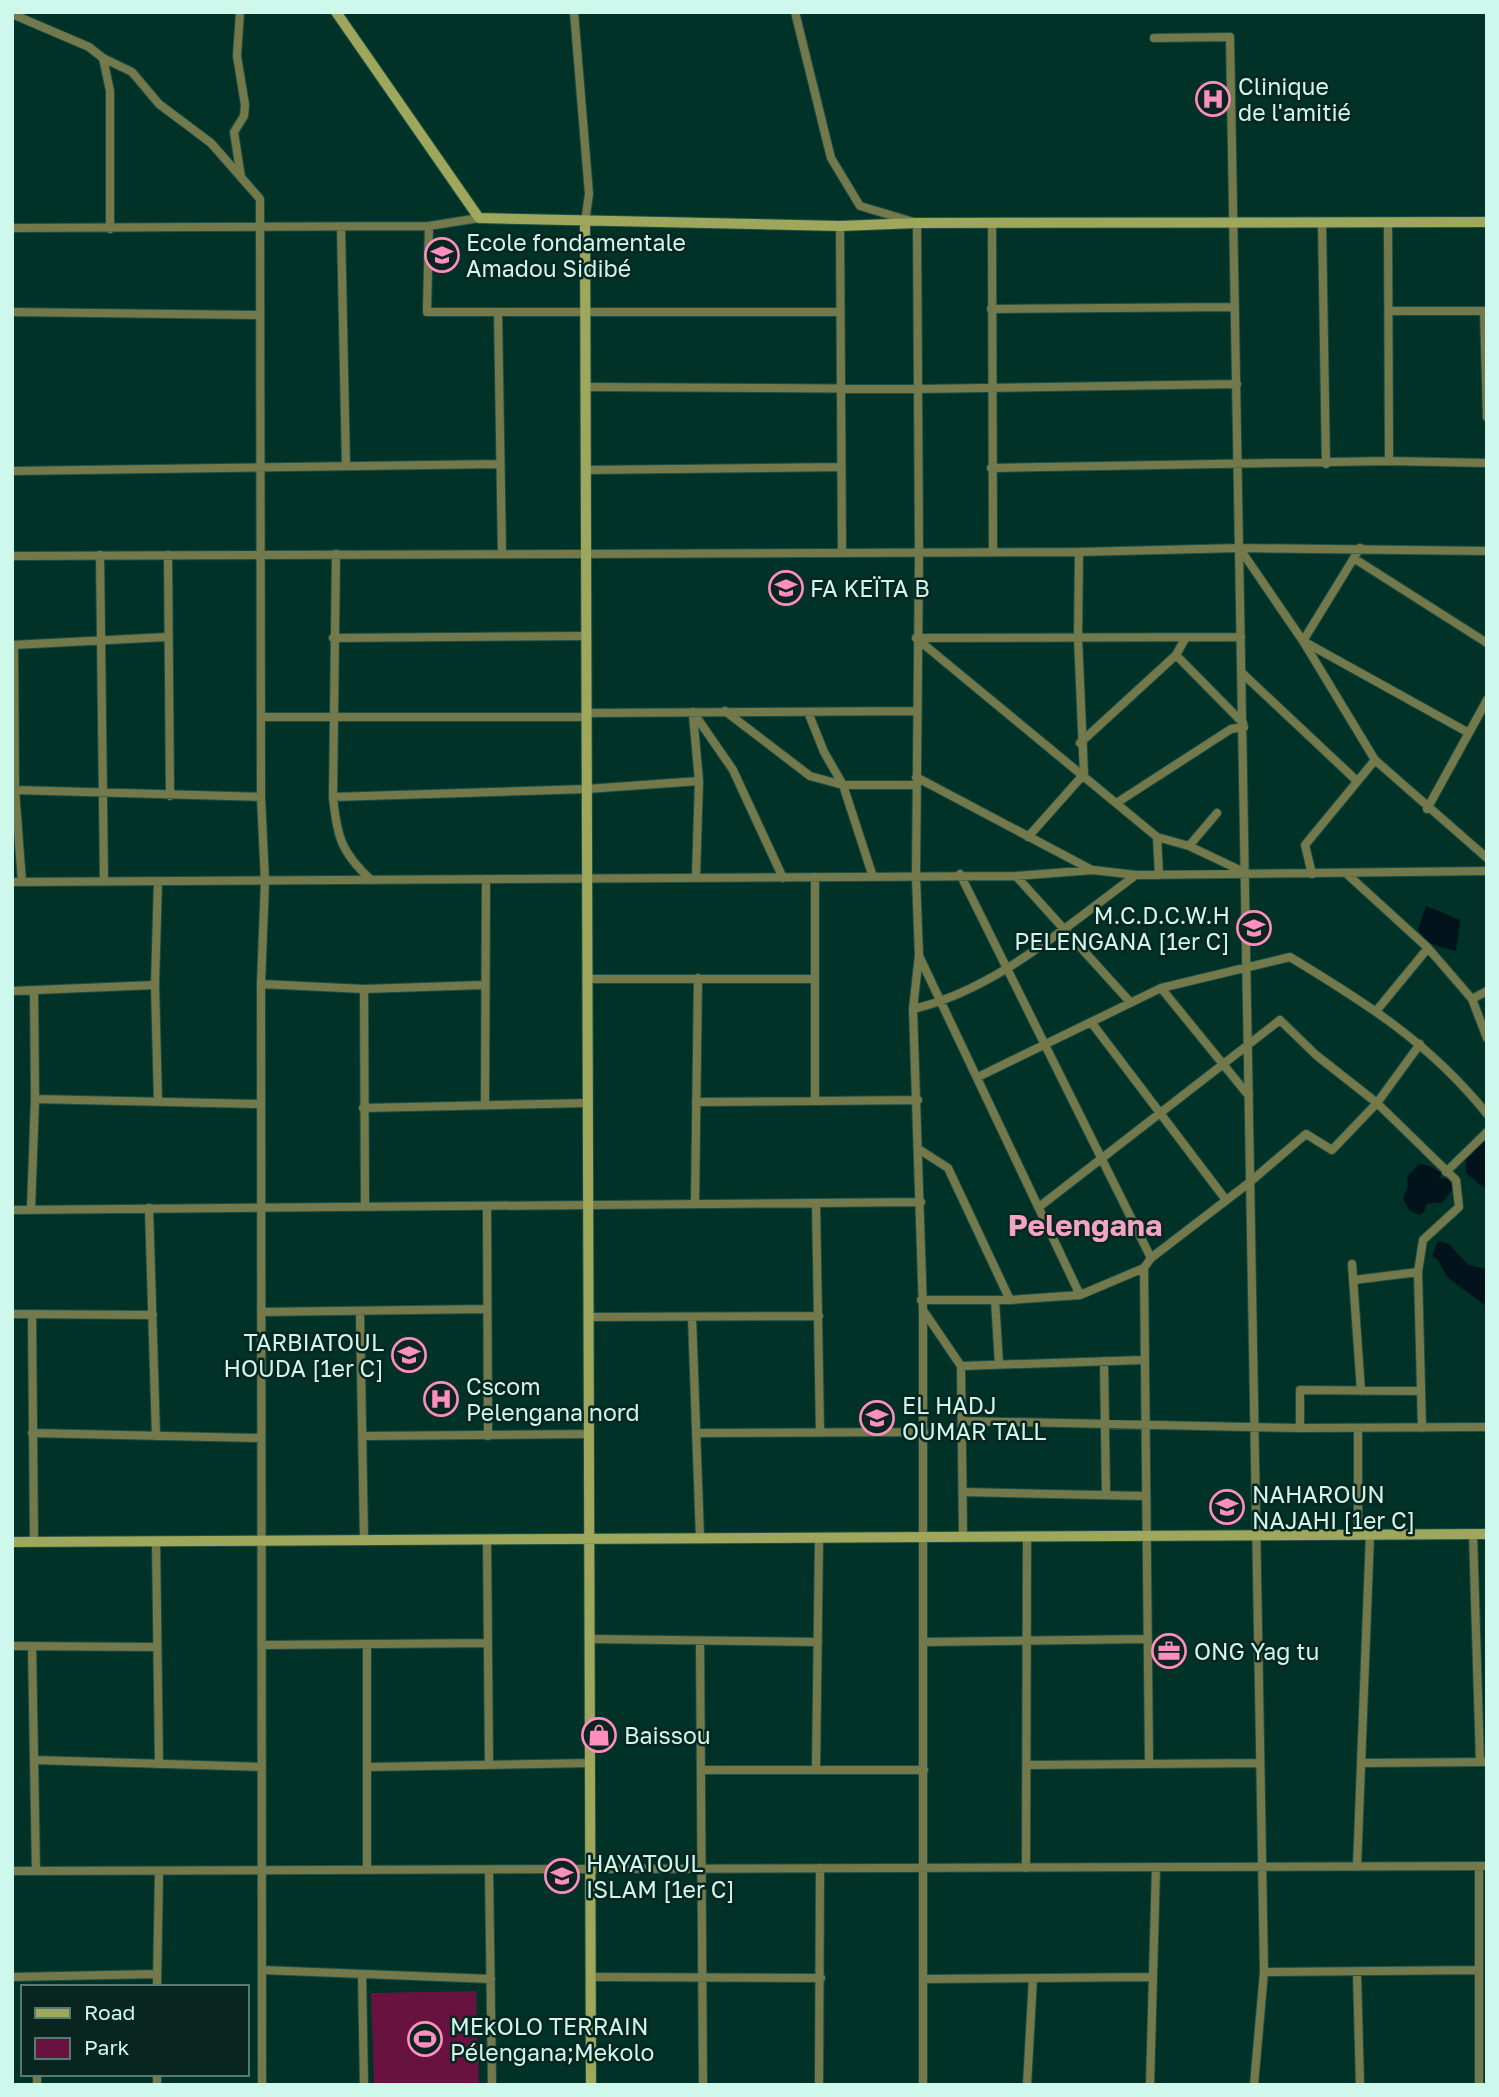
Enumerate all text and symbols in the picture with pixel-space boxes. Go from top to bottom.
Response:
place label: Clinique de l'amitié [1238,72,1351,126]
hospital icon: Clinique de l'amitié [1194,80,1232,118]
place label: Ecole fondamentale Amadou Sidibé [466,228,686,282]
school or university icon: Ecole fondamentale Amadou Sidibé [423,236,461,274]
school or university icon: FA KEÏTA B [767,569,805,607]
place label: FA KEÏTA B [810,574,930,602]
place label: M.C.D.C.W.H PELENGANA [1er C] [1014,901,1230,955]
school or university icon: M.C.D.C.W.H PELENGANA [1er C] [1235,909,1273,947]
district label: Pelengana [1008,1207,1162,1243]
place label: TARBIATOUL HOUDA [1er C] [224,1328,384,1382]
school or university icon: TARBIATOUL HOUDA [1er C] [390,1336,428,1374]
place label: Cscom Pelengana nord [466,1372,640,1426]
hospital icon: Cscom Pelengana nord [422,1380,460,1418]
place label: EL HADJ OUMAR TALL [902,1391,1046,1445]
school or university icon: EL HADJ OUMAR TALL [858,1399,896,1437]
place label: NAHAROUN NAJAHI [1er C] [1252,1480,1415,1534]
school or university icon: NAHAROUN NAJAHI [1er C] [1208,1488,1246,1526]
office icon: ONG Yag tu [1150,1632,1188,1670]
place label: ONG Yag tu [1194,1637,1319,1665]
shop icon: Baissou [580,1716,618,1754]
place label: Baissou [624,1721,711,1749]
place label: HAYATOUL ISLAM [1er C] [586,1849,735,1903]
school or university icon: HAYATOUL ISLAM [1er C] [543,1857,581,1895]
legend [21,1985,248,2076]
text: Road [84,1999,135,2025]
place label: MEkOLO TERRAIN Pélengana;Mekolo [450,2012,654,2066]
sports icon: MEkOLO TERRAIN Pélengana;Mekolo [406,2020,444,2058]
text: Park [84,2034,130,2060]

